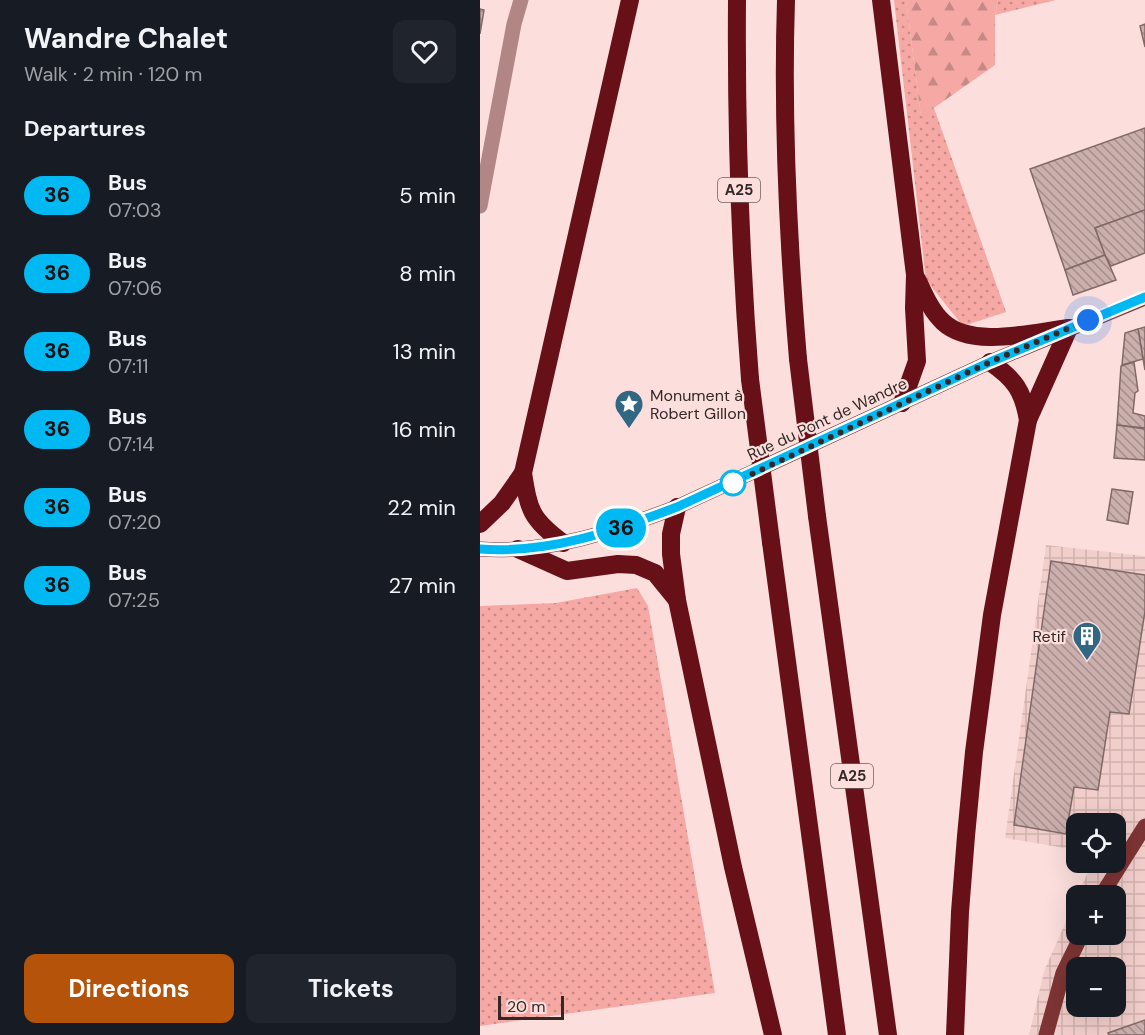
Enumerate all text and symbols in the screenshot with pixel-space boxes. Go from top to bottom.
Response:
text: Wandre Chalet [24,20,228,57]
button: heart [393,20,456,83]
text: Walk · 2 min · 120 m [24,61,202,87]
text: Departures [24,114,146,143]
text: Bus [108,168,147,197]
road number: A25 [718,178,760,202]
text: 36 [44,181,70,209]
text: 5 min [399,181,456,210]
text: 07:03 [108,197,162,223]
text: Bus [108,246,147,275]
text: 36 [44,259,70,287]
text: 8 min [399,259,456,288]
text: 07:06 [108,275,162,301]
your location [1073,305,1103,335]
text: Bus [108,324,147,353]
text: 36 [44,337,70,365]
text: 13 min [393,337,456,366]
text: 07:11 [108,353,149,379]
street label: Rue du Pont de Wandre [744,373,910,465]
place label: Monument à Robert Gillon [650,385,746,424]
place icon: Monument à Robert Gillon [613,388,645,430]
text: Bus [108,402,147,431]
text: 36 [44,415,70,443]
text: 16 min [392,415,456,444]
text: 07:14 [108,431,155,457]
unlabelled marker [720,470,746,496]
text: Bus [108,480,147,509]
text: 36 [44,493,70,521]
text: 22 min [387,493,456,522]
line badge: 36 [594,508,648,548]
text: 07:20 [108,509,161,535]
text: 36 [608,514,634,542]
text: Bus [108,558,147,587]
text: 36 [44,571,70,599]
text: 27 min [389,571,456,600]
text: 07:25 [108,587,160,613]
building icon: Retif [1071,620,1103,662]
place label: Retif [1033,626,1066,647]
road number: A25 [831,764,873,788]
map controls [1066,813,1126,1017]
button: locate [1066,813,1126,873]
button: + [1066,885,1126,945]
button: Directions [24,954,234,1023]
button: Tickets [246,954,456,1023]
button: − [1066,957,1126,1017]
scale bar [498,993,564,1020]
text: 20 m [507,996,546,1017]

